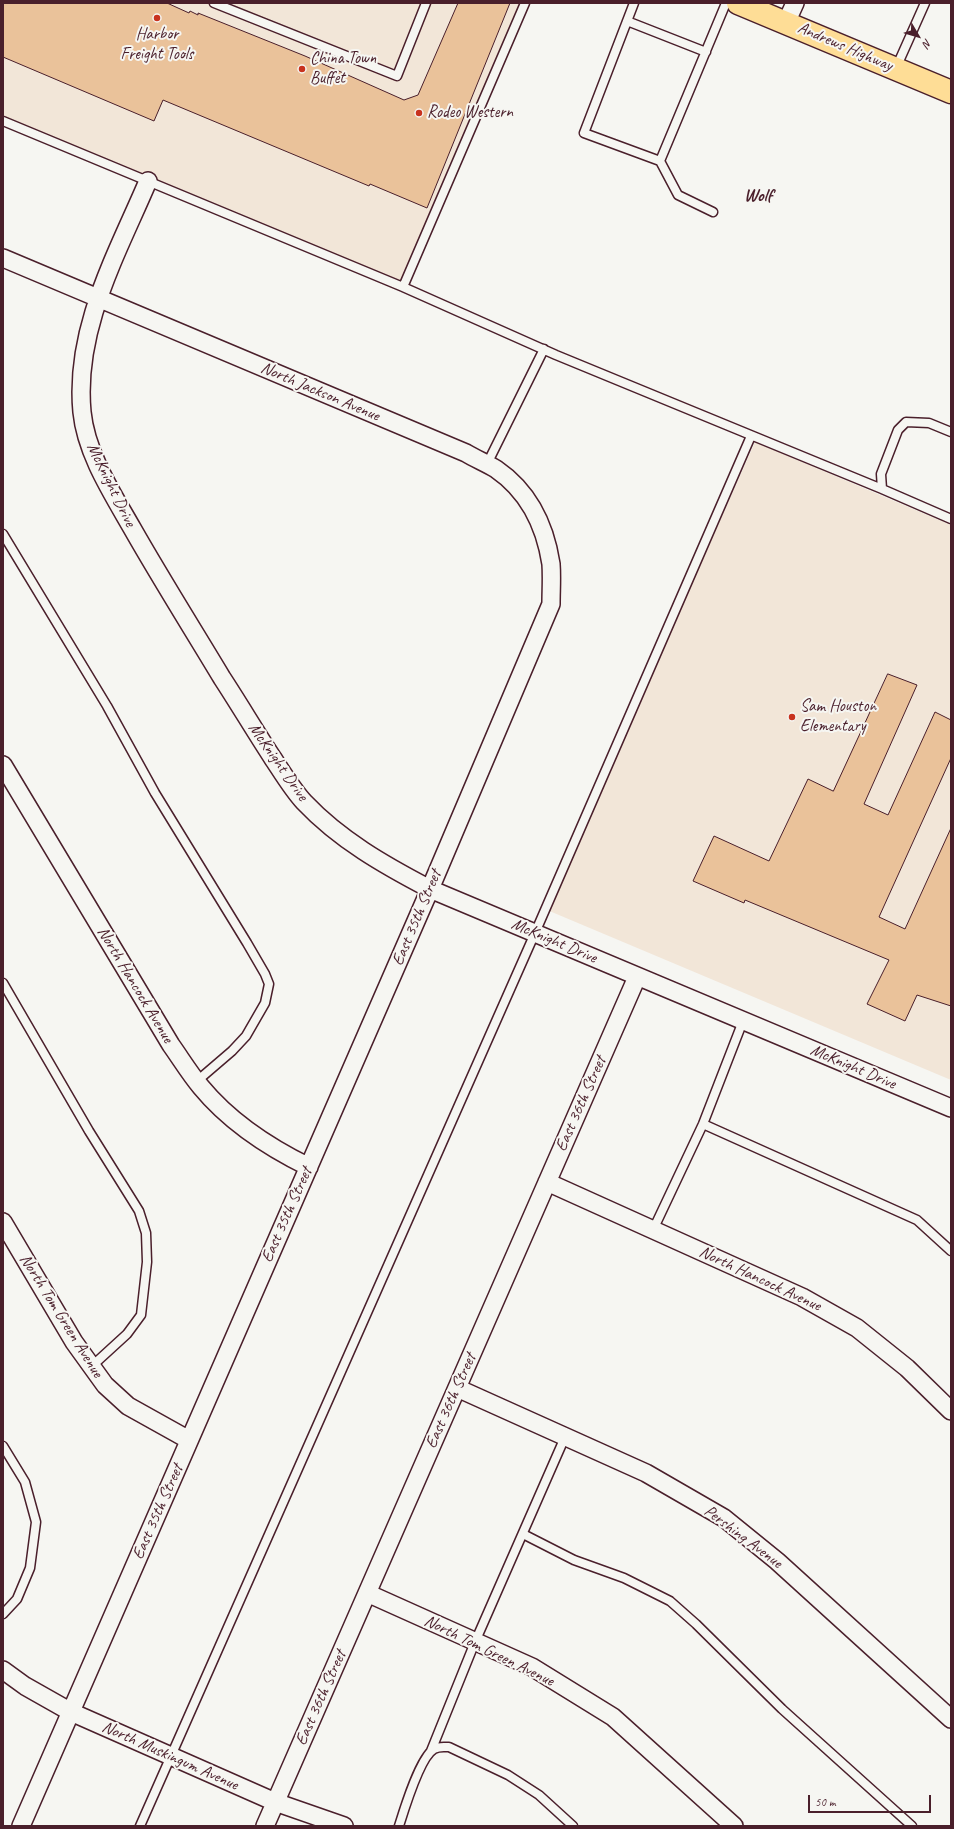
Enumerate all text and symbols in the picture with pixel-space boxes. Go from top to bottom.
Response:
marker: Harbor Freight Tools [152,13,162,23]
north arrow [898,16,938,56]
street label: Andrews Highway [794,18,896,76]
place label: Harbor Freight Tools [121,25,193,65]
text: N [920,36,935,50]
place label: China Town Buffet [310,49,376,89]
marker: China Town Buffet [297,64,307,74]
place label: Rodeo Western [427,103,513,123]
marker: Rodeo Western [414,108,424,118]
district label: Wolf [744,185,772,207]
street label: North Jackson Avenue [258,358,382,426]
street label: McKnight Drive [82,440,140,530]
place label: Sam Houston Elementary [800,697,876,737]
marker: Sam Houston Elementary [787,712,797,722]
street label: McKnight Drive [244,719,312,805]
street label: East 35th Street [388,867,446,969]
street label: McKnight Drive [508,914,600,968]
street label: North Hancock Avenue [92,923,178,1047]
street label: McKnight Drive [807,1040,899,1094]
street label: East 36th Street [551,1053,611,1155]
street label: East 35th Street [257,1164,317,1266]
street label: North Hancock Avenue [696,1242,824,1316]
street label: North Tom Green Avenue [15,1250,107,1382]
street label: East 36th Street [421,1350,481,1452]
street label: East 35th Street [128,1461,188,1563]
street label: Pershing Avenue [700,1501,786,1573]
street label: North Tom Green Avenue [421,1611,557,1691]
street label: East 36th Street [291,1647,351,1749]
street label: North Muskingum Avenue [99,1717,241,1795]
scale bar [810,1787,933,1813]
text: 50 m [815,1794,835,1810]

